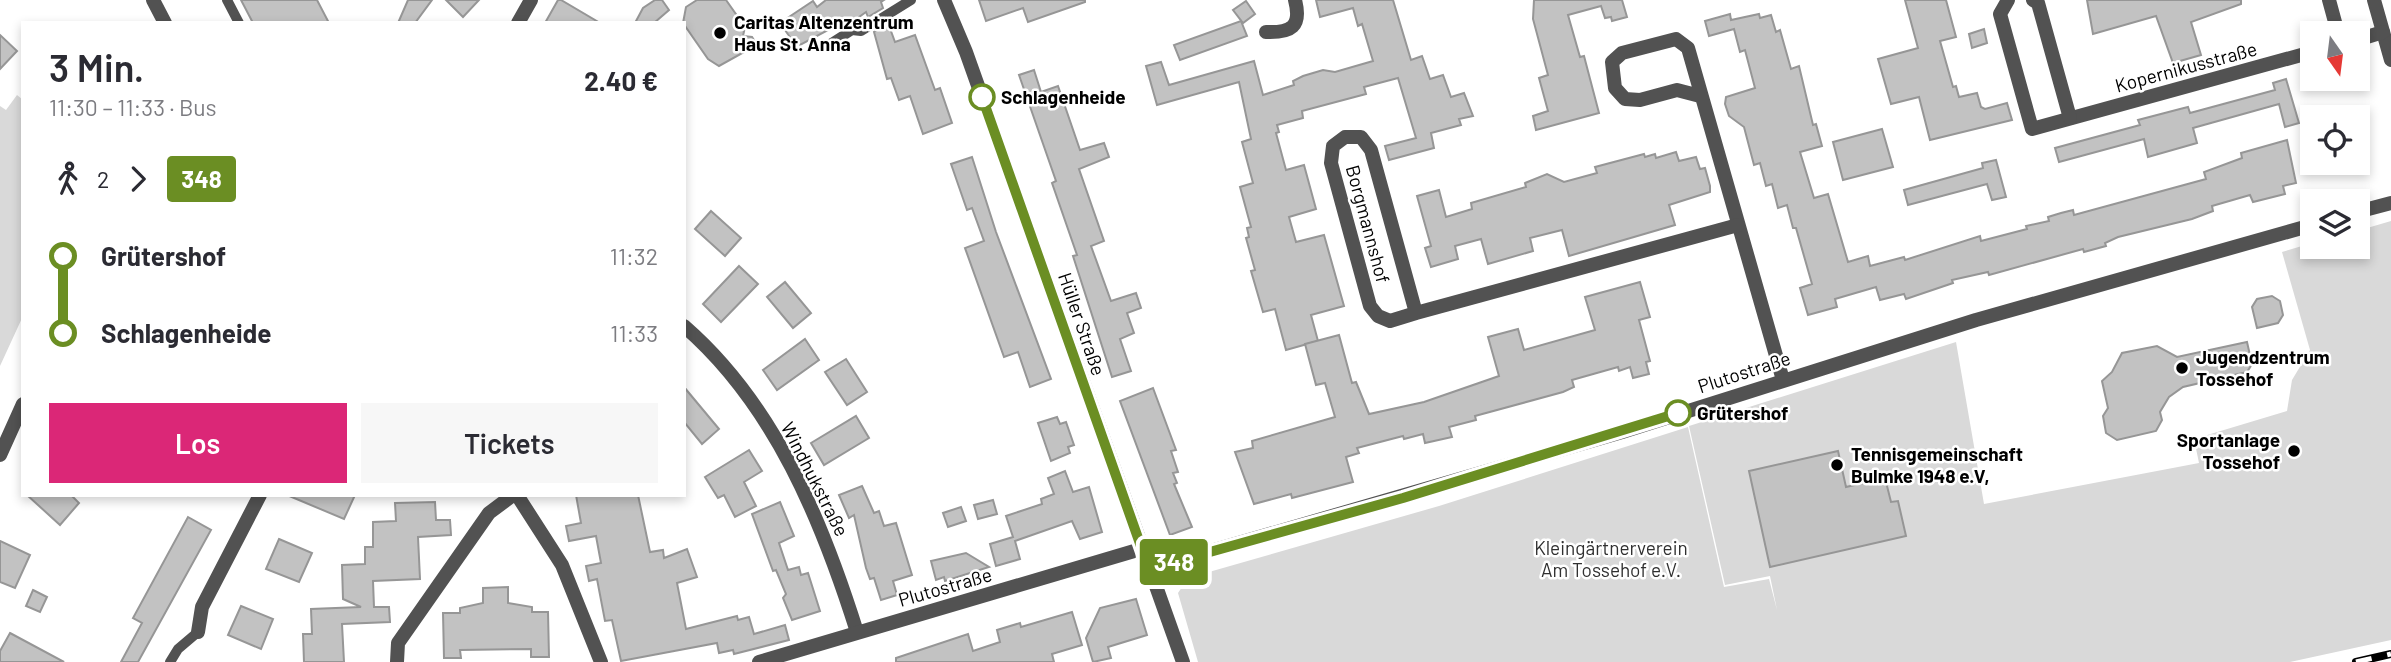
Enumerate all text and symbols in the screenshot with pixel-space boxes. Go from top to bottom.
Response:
place label: Caritas Altenzentrum Haus St. Anna [734,10,914,55]
north arrow [2300,21,2370,91]
map controls [2300,21,2370,259]
marker: Caritas Altenzentrum Haus St. Anna [712,25,728,41]
street label: Kopernikusstraße [2112,37,2259,97]
text: 3 Min. [49,44,144,90]
text: 2.40 € [584,65,658,96]
marker: Schlagenheide [969,84,995,110]
place label: Schlagenheide [1001,85,1126,108]
text: 11:30 – 11:33 · Bus [49,93,217,121]
button: locate [2300,105,2370,175]
icon: walk [49,160,87,198]
icon: forward [119,160,157,198]
street label: Borgmannshof [1342,162,1395,285]
text: 348 [181,164,222,193]
text: 2 [97,165,109,193]
button: layers [2300,189,2370,259]
text: Grütershof [101,240,226,271]
text: 11:32 [610,242,658,270]
street label: Hüller Straße [1054,269,1111,378]
text: Schlagenheide [101,317,271,348]
text: 11:33 [610,319,658,347]
place label: Jugendzentrum Tossehof [2196,345,2330,390]
street label: Plutostraße [1695,346,1793,397]
marker: Jugendzentrum Tossehof [2174,360,2190,376]
marker: Grütershof [1665,400,1691,426]
place label: Grütershof [1697,401,1788,424]
button: Los [49,403,347,483]
button: Tickets [361,403,658,483]
street label: Windhukstraße [777,418,854,540]
place label: Sportanlage Tossehof [2177,428,2280,473]
place label: Tennisgemeinschaft Bulmke 1948 e.V, [1851,442,2023,487]
marker: Sportanlage Tossehof [2286,443,2302,459]
marker: Tennisgemeinschaft Bulmke 1948 e.V, [1829,457,1845,473]
park label: Kleingärtnerverein Am Tossehof e.V. [1534,536,1688,581]
line badge: 348 [1134,539,1214,585]
text: 348 [1154,547,1194,576]
street label: Plutostraße [895,562,994,611]

